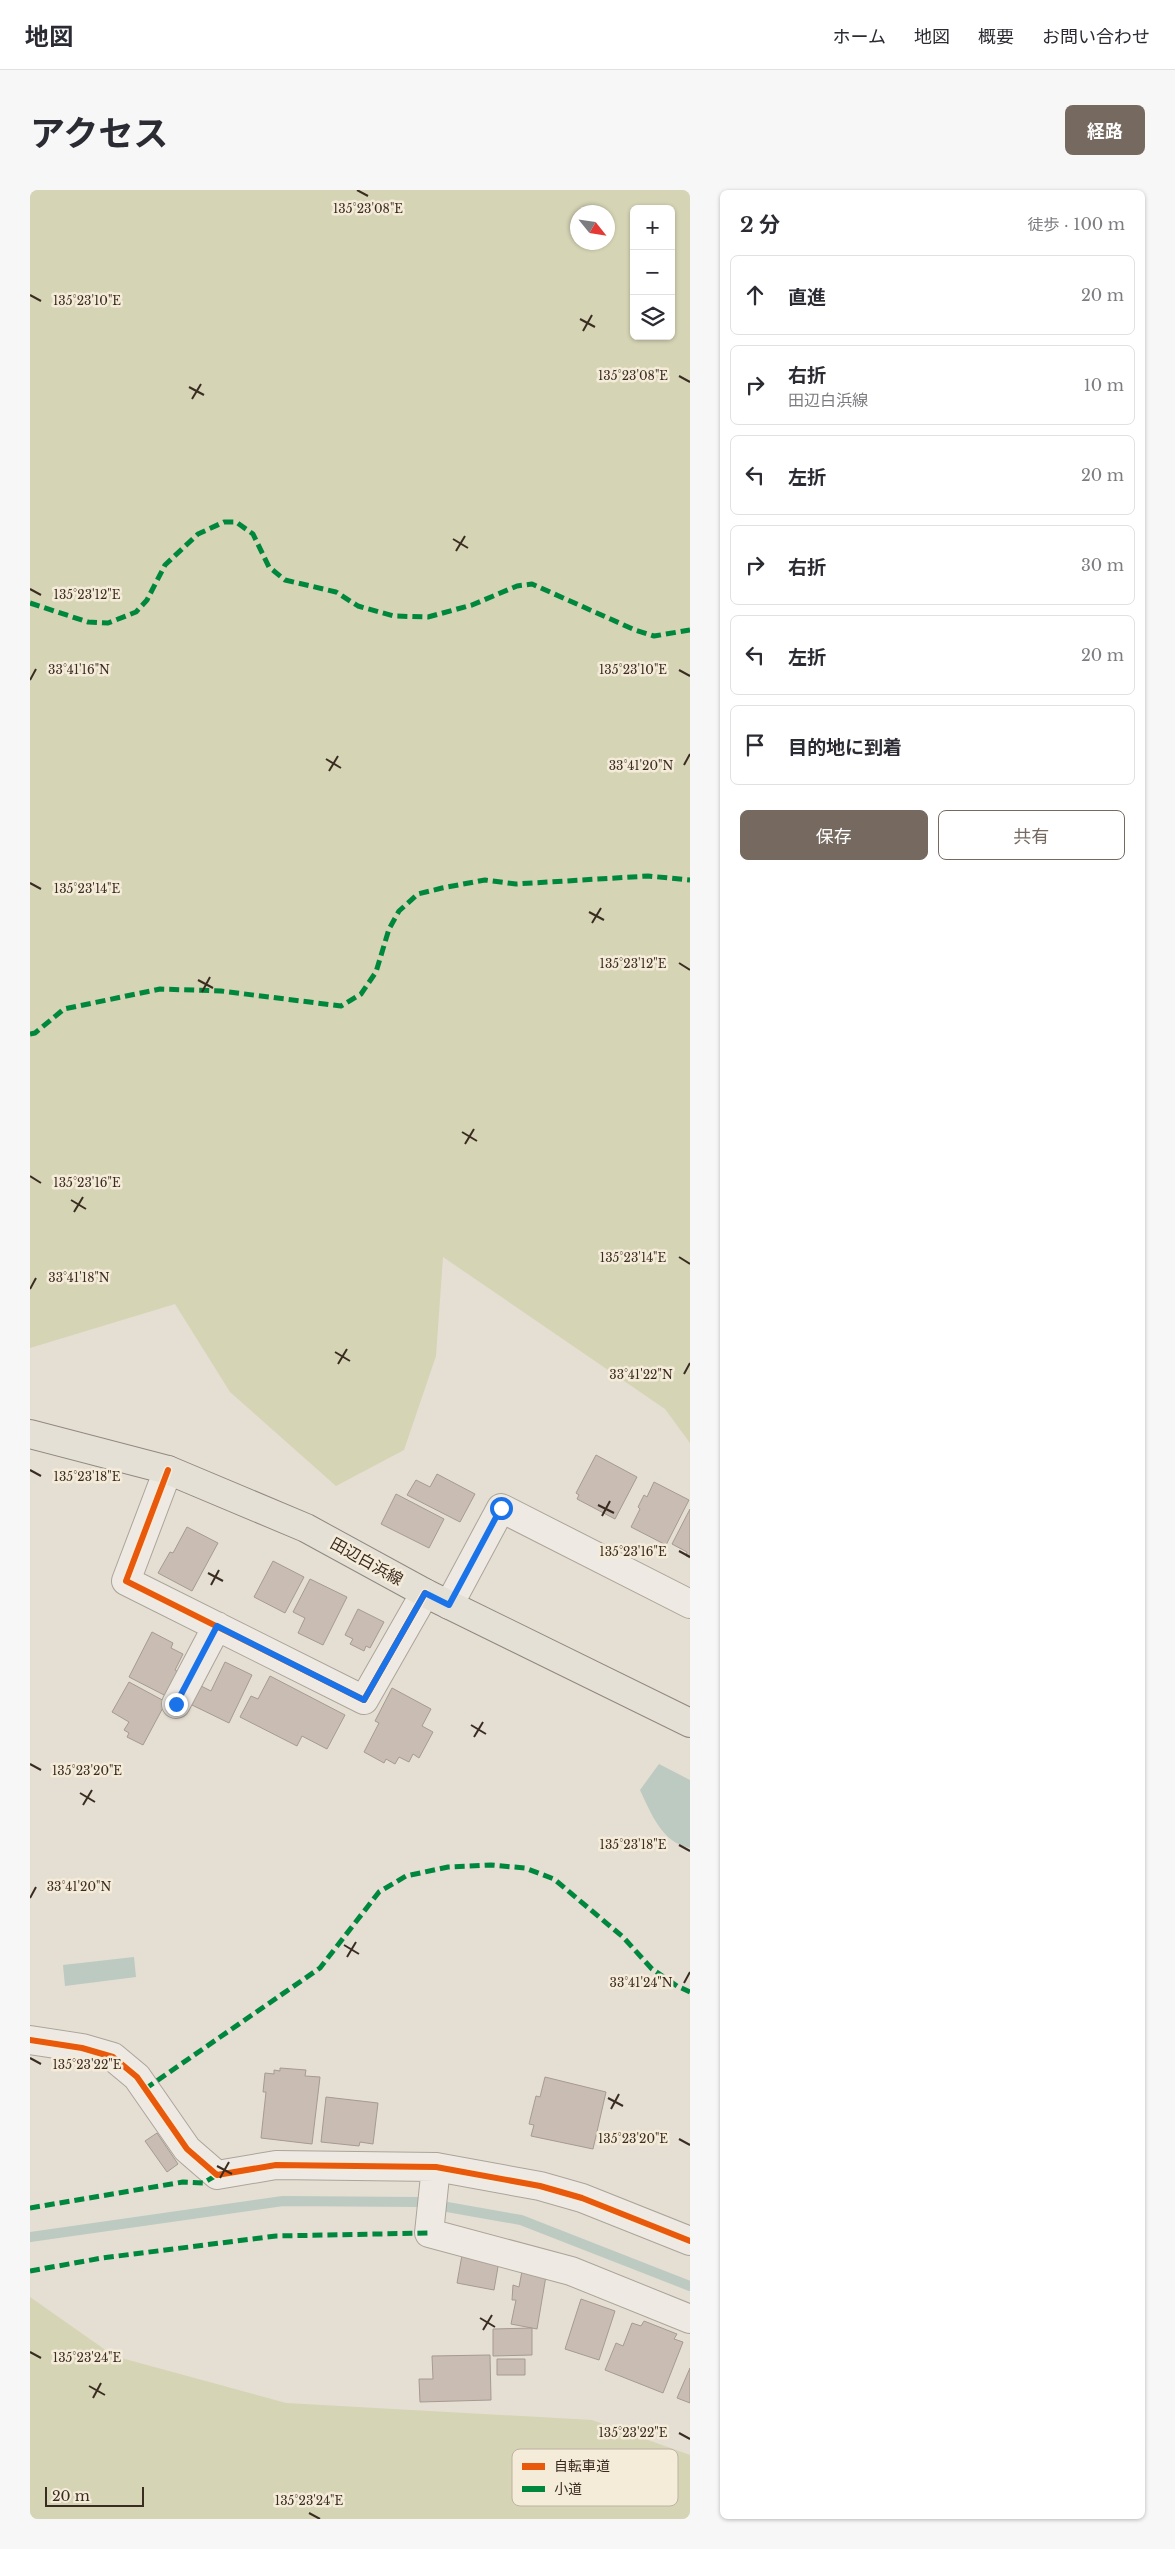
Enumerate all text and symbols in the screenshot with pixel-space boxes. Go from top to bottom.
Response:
text: 地図 [25,22,73,51]
text: ホーム [833,26,886,48]
text: 地図 [914,26,950,48]
text: 概要 [978,26,1014,48]
text: お問い合わせ [1042,26,1150,48]
button: 経路 [1065,105,1145,155]
text: アクセス [30,112,168,155]
text: 135°23'08"E [333,201,403,216]
north arrow [570,205,615,250]
map controls [630,205,675,340]
button: + [630,205,675,250]
text: 2 分 [740,212,780,238]
text: 徒歩 · 100 m [1028,214,1125,234]
button: − [630,250,675,295]
icon: ahead [741,281,769,309]
text: 20 m [1081,285,1124,305]
text: 直進 [788,286,826,309]
text: 135°23'10"E [53,293,121,308]
button: layers [630,295,675,340]
text: 右折 [788,364,826,387]
text: 135°23'08"E [598,368,668,383]
icon: right [741,371,769,399]
text: 10 m [1084,375,1124,395]
text: 田辺白浜線 [788,390,868,410]
icon: left [741,461,769,489]
text: 20 m [1081,465,1124,485]
text: 左折 [788,466,826,489]
icon: right [741,551,769,579]
text: 30 m [1081,555,1124,575]
text: 右折 [788,556,826,579]
text: 135°23'12"E [54,587,121,602]
icon: left [741,641,769,669]
text: 20 m [1081,645,1124,665]
text: 左折 [788,646,826,669]
text: 33°41'16"N [48,662,110,677]
text: 135°23'10"E [599,662,667,677]
icon: arrive [741,731,769,759]
text: 目的地に到着 [788,736,902,759]
text: 33°41'20"N [609,758,673,773]
button: 保存 [740,810,928,860]
button: 共有 [938,810,1125,860]
text: 135°23'14"E [54,881,120,896]
text: 135°23'12"E [600,956,667,971]
text: 135°23'16"E [53,1175,121,1190]
text: 135°23'14"E [600,1250,666,1265]
text: 33°41'18"N [48,1270,110,1285]
text: 33°41'22"N [609,1367,673,1382]
text: 135°23'18"E [54,1469,121,1484]
route start [490,1497,513,1520]
street label: 田辺白浜線 [327,1533,407,1589]
text: 135°23'16"E [599,1544,667,1559]
route end [165,1693,188,1716]
text: 135°23'20"E [52,1763,122,1778]
text: 135°23'18"E [600,1837,667,1852]
text: 33°41'20"N [47,1879,111,1894]
text: 33°41'24"N [610,1975,673,1990]
text: 135°23'22"E [53,2057,122,2072]
text: 135°23'20"E [598,2131,668,2146]
text: 135°23'24"E [53,2350,121,2365]
text: 135°23'22"E [599,2425,668,2440]
legend [512,2449,678,2506]
text: 自転車道 [554,2457,610,2475]
text: 小道 [554,2480,582,2498]
scale bar [45,2484,144,2507]
text: 20 m [52,2487,90,2505]
text: 135°23'24"E [275,2493,343,2508]

